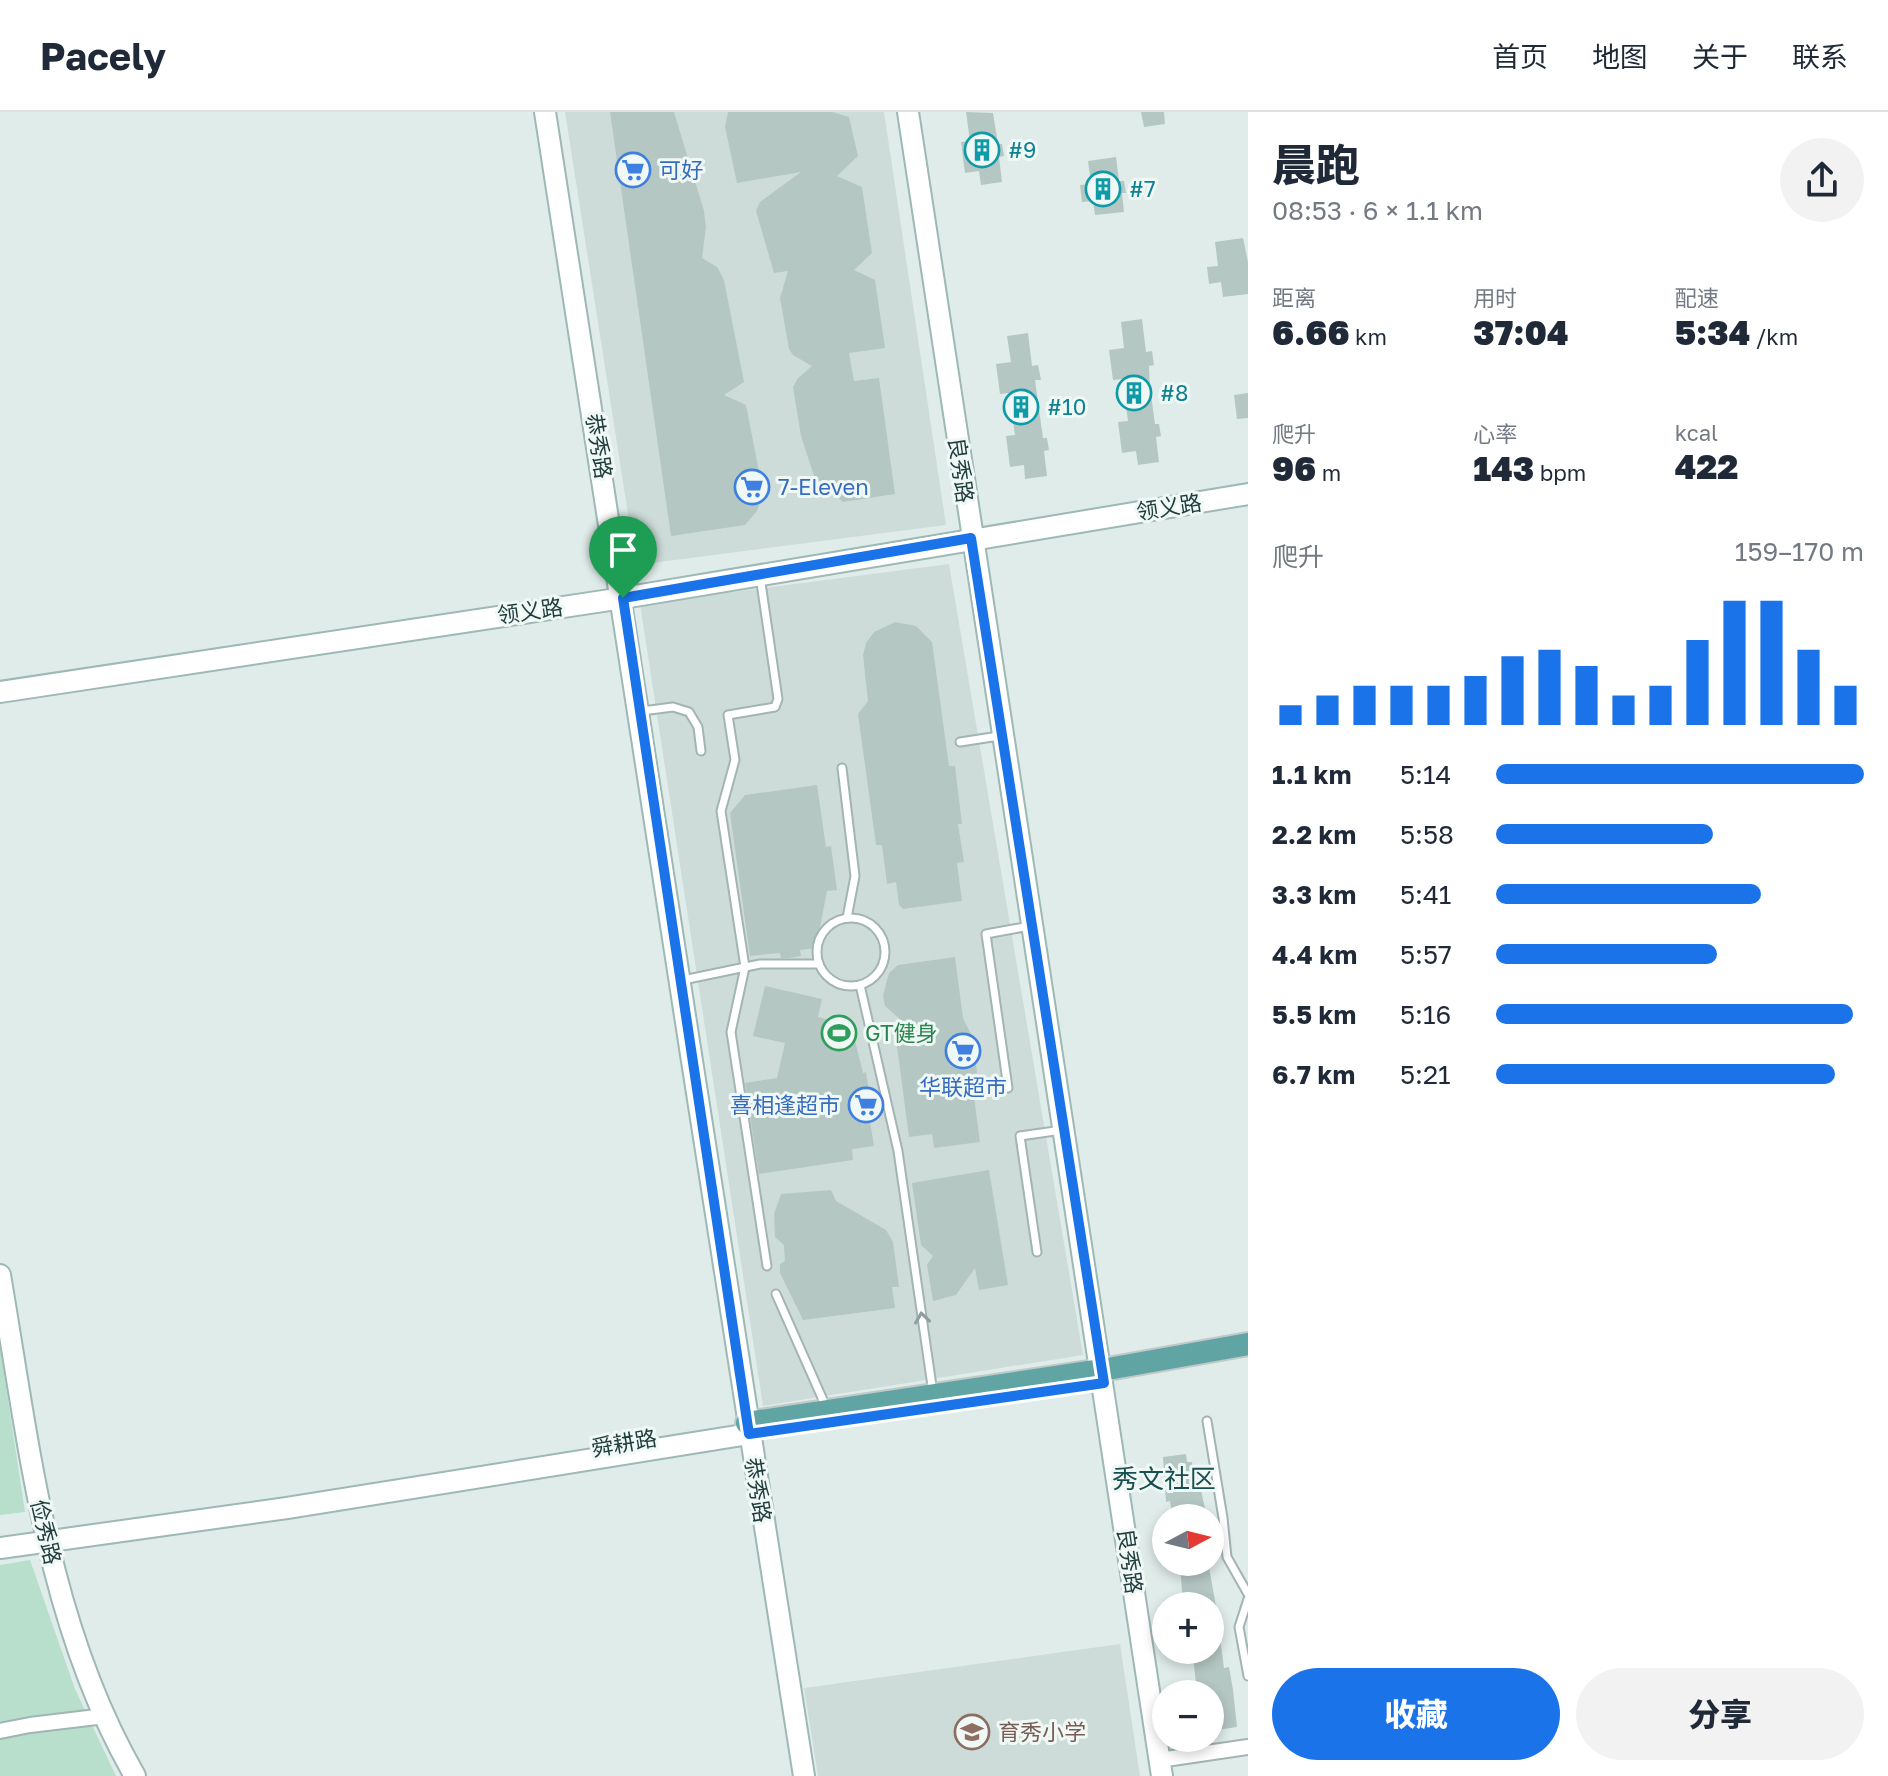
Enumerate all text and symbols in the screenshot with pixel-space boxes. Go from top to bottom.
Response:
text: Pacely [40,33,166,78]
text: 首页 [1492,40,1548,73]
text: 地图 [1592,40,1648,73]
text: 关于 [1692,40,1748,73]
text: 联系 [1792,40,1848,73]
building icon: #9 [963,131,1001,169]
place label: #9 [1008,136,1036,163]
text: 晨跑 [1272,138,1360,191]
button: share [1780,138,1864,222]
supermarket icon: 可好 [614,151,652,189]
place label: 可好 [659,156,703,183]
building icon: #7 [1084,170,1122,208]
place label: #7 [1129,175,1156,202]
text: 08:53 · 6 × 1.1 km [1272,195,1483,226]
text: 距离 [1272,284,1316,311]
text: 用时 [1473,284,1517,311]
text: 配速 [1675,284,1719,311]
text: 6.66 [1272,312,1350,352]
text: 37:04 [1473,312,1569,352]
text: 5:34 [1675,312,1750,352]
text: km [1350,323,1387,350]
text: /km [1750,323,1798,350]
building icon: #8 [1115,374,1153,412]
place label: #8 [1160,379,1188,406]
building icon: #10 [1002,388,1040,426]
place label: #10 [1047,393,1086,420]
street label: 恭秀路 [581,411,618,481]
text: kcal [1675,419,1718,446]
text: 爬升 [1272,420,1316,447]
text: 心率 [1473,420,1517,447]
street label: 良秀路 [944,435,979,504]
text: 422 [1675,446,1738,486]
text: 96 [1272,448,1316,488]
text: 143 [1473,448,1534,488]
text: m [1316,459,1341,486]
text: bpm [1534,459,1586,486]
supermarket icon: 7-Eleven [733,468,771,506]
place label: 7-Eleven [778,473,869,500]
street label: 领义路 [1134,488,1204,525]
pin [589,516,657,598]
icon: arrive [601,528,645,572]
text: 159–170 m [1735,536,1864,567]
text: 爬升 [1272,541,1324,572]
street label: 领义路 [495,593,564,628]
text: 1.1 km [1272,759,1351,790]
text: 5:14 [1400,759,1451,790]
text: 2.2 km [1272,819,1356,850]
text: 5:58 [1400,819,1454,850]
text: 3.3 km [1272,879,1356,910]
text: 5:41 [1400,879,1451,910]
text: 4.4 km [1272,939,1357,970]
text: 5:57 [1400,939,1452,970]
text: 5.5 km [1272,999,1356,1030]
text: 5:16 [1400,999,1451,1030]
sports icon: GT健身 [820,1014,858,1052]
place label: GT健身 [865,1019,938,1046]
supermarket icon: 华联超市 [944,1032,982,1070]
text: 6.7 km [1272,1059,1355,1090]
text: 5:21 [1400,1059,1451,1090]
place label: 华联超市 [919,1073,1007,1100]
supermarket icon: 喜相逢超市 [847,1086,885,1124]
place label: 喜相逢超市 [730,1091,840,1118]
one-way arrow [914,1311,931,1325]
street label: 舜耕路 [589,1423,659,1462]
street label: 恭秀路 [740,1455,777,1525]
district label: 秀文社区 [1112,1463,1216,1494]
street label: 俭秀路 [26,1497,67,1567]
north arrow [1152,1504,1224,1576]
map controls [1152,1504,1224,1752]
street label: 良秀路 [1113,1526,1148,1595]
button: + [1152,1592,1224,1664]
button: 收藏 [1272,1668,1560,1760]
button: 分享 [1576,1668,1864,1760]
button: − [1152,1680,1224,1752]
school or university icon: 育秀小学 [953,1713,991,1751]
place label: 育秀小学 [998,1718,1086,1745]

